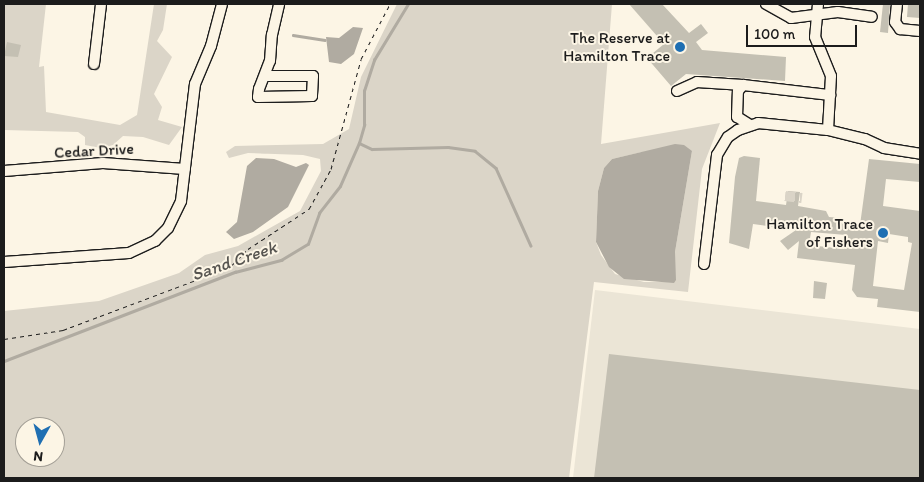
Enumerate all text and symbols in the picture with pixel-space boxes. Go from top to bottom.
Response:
scale bar [749,15,860,47]
text: 100 m [754,25,795,43]
place label: The Reserve at Hamilton Trace [564,28,670,66]
marker: The Reserve at Hamilton Trace [674,41,686,53]
street label: Cedar Drive [53,139,135,163]
place label: Hamilton Trace of Fishers [767,214,873,252]
marker: Hamilton Trace of Fishers [877,227,889,239]
water label: Sand Creek [189,236,279,286]
north arrow [15,417,65,467]
text: N [33,447,44,465]

